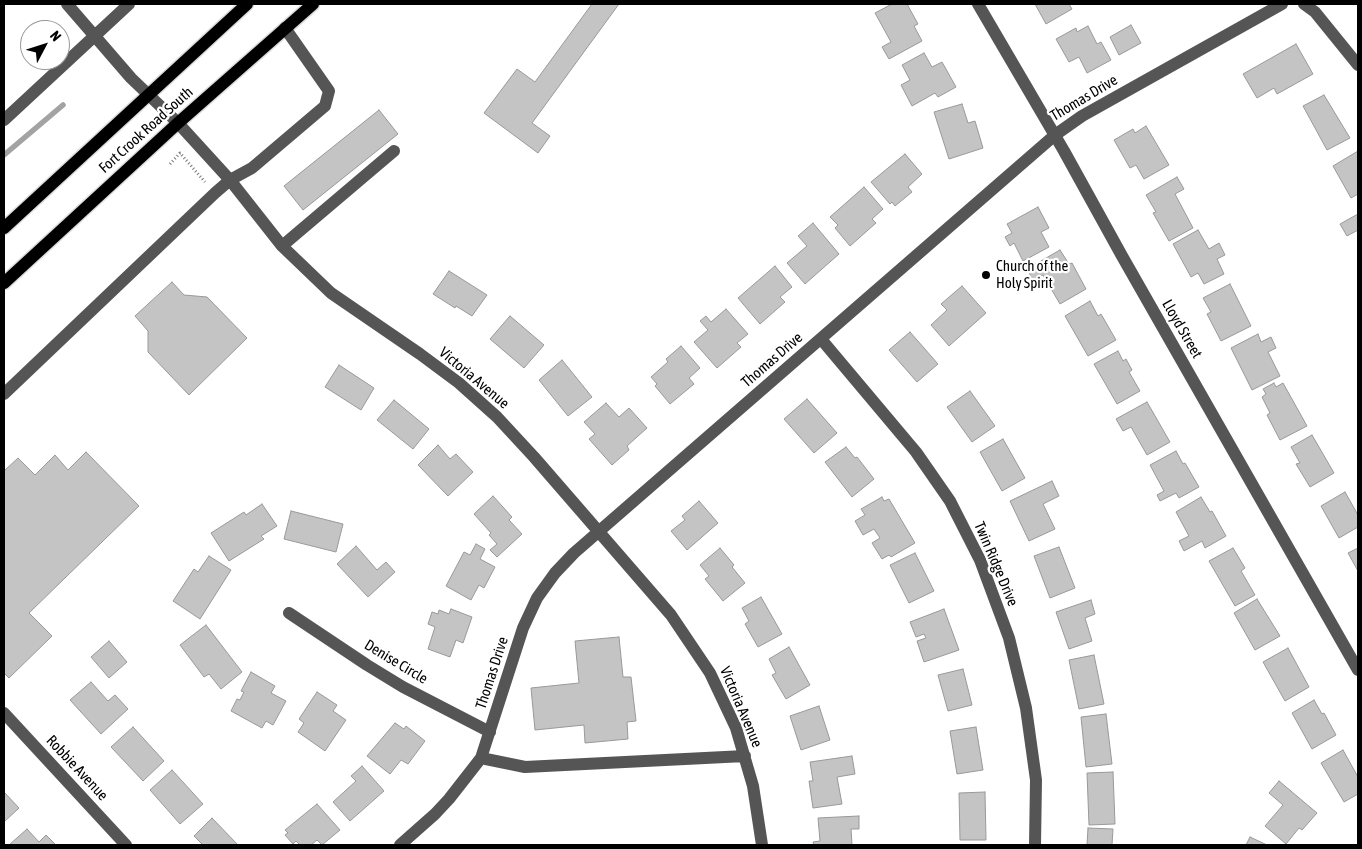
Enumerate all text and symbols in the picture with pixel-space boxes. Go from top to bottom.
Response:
north arrow [20,20,70,70]
text: N [47,28,65,44]
street label: Thomas Drive [1047,71,1121,125]
street label: Fort Crook Road South [95,83,197,177]
place label: Church of the Holy Spirit [996,257,1068,292]
marker: Church of the Holy Spirit [980,269,992,281]
street label: Lloyd Street [1158,297,1206,361]
street label: Thomas Drive [738,329,806,391]
street label: Victoria Avenue [435,343,513,413]
street label: Twin Ridge Drive [970,519,1022,609]
street label: Thomas Drive [472,635,512,711]
street label: Denise Circle [361,636,431,688]
street label: Victoria Avenue [716,664,766,750]
street label: Robbie Avenue [42,732,112,804]

